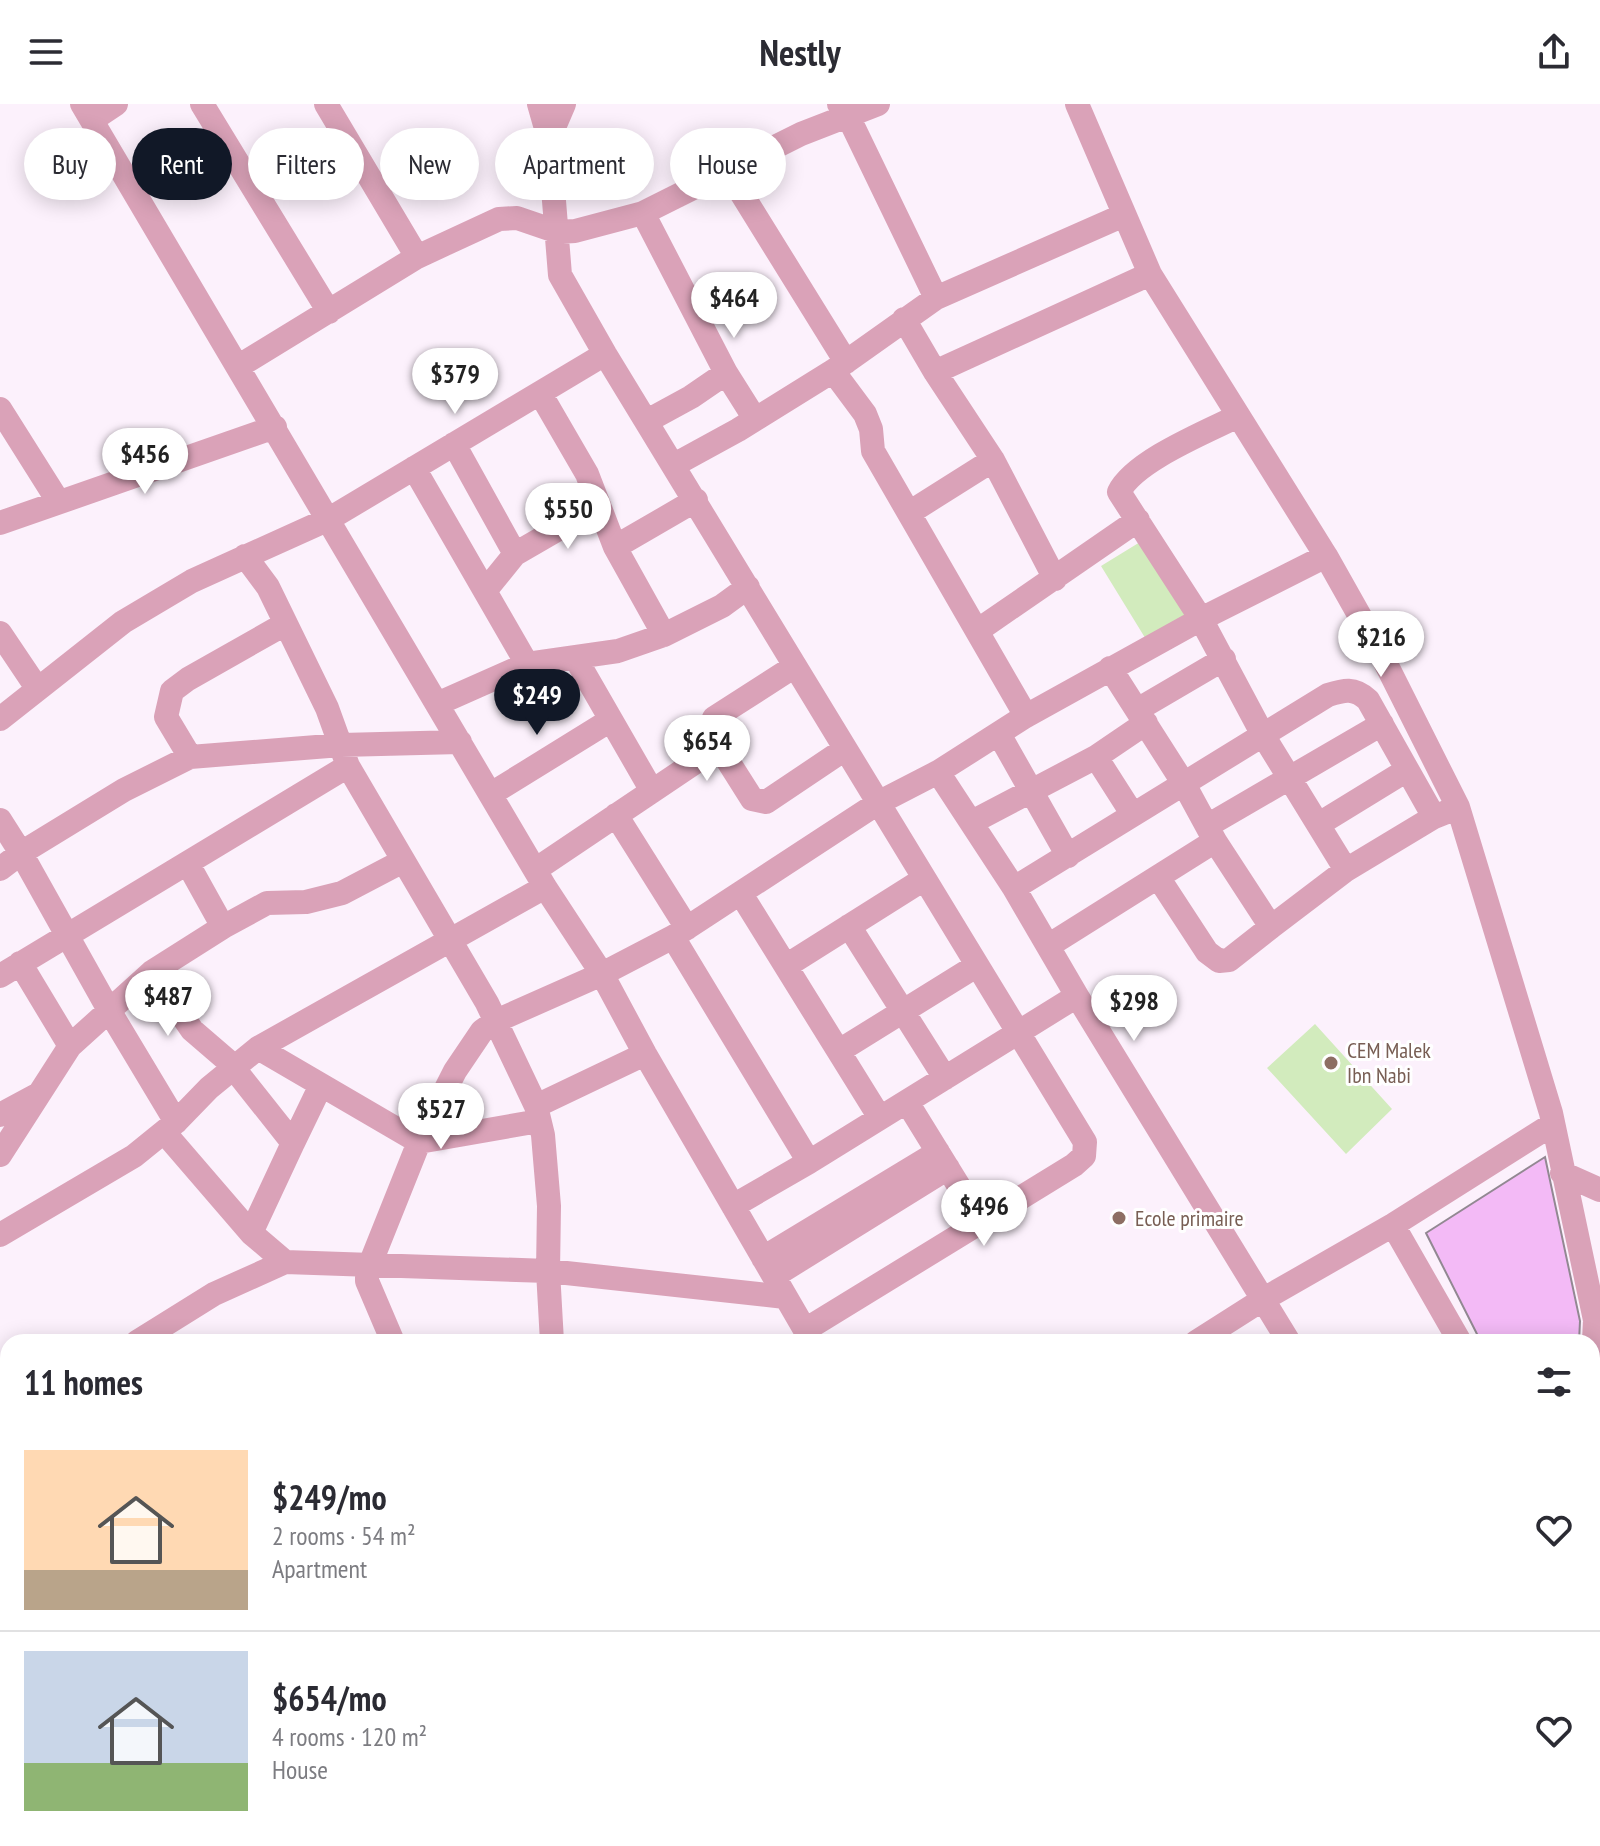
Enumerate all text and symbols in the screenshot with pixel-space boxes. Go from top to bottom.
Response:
text: Nestly [759,29,841,76]
icon: menu [24,30,68,74]
icon: share [1532,30,1576,74]
chip: Buy [24,128,116,200]
chip: Rent [132,128,232,200]
chip: Filters [248,128,364,200]
chip: New [380,128,479,200]
chip: Apartment [495,128,654,200]
chip: House [670,128,786,200]
pin: $464 [687,272,781,340]
text: $464 [709,281,759,314]
pin: $379 [408,348,502,416]
text: $379 [430,357,480,390]
pin: $456 [98,428,192,496]
text: $456 [120,437,170,470]
pin: $550 [521,483,615,551]
text: $550 [543,492,593,525]
pin: $216 [1334,611,1428,679]
text: $216 [1356,620,1406,653]
pin: $249 [490,669,584,737]
text: $249 [512,678,562,711]
pin: $654 [660,715,754,783]
text: $654 [682,724,732,757]
pin: $487 [121,970,215,1038]
pin: $298 [1087,975,1181,1043]
text: $487 [143,979,193,1012]
text: $298 [1109,984,1159,1017]
place label: CEM Malek Ibn Nabi [1347,1036,1431,1089]
marker: CEM Malek Ibn Nabi [1322,1054,1340,1072]
pin: $527 [394,1083,488,1151]
text: $527 [416,1092,466,1125]
pin: $496 [937,1180,1031,1248]
text: $496 [959,1189,1009,1222]
place label: Ecole primaire [1135,1204,1244,1232]
marker: Ecole primaire [1110,1209,1128,1227]
text: 11 homes [24,1360,143,1404]
icon: filters [1532,1360,1576,1404]
text: $249/mo [272,1475,387,1519]
icon: home [88,1482,184,1578]
icon: heart [1532,1508,1576,1552]
text: 2 rooms · 54 m² [272,1519,416,1552]
text: Apartment [272,1552,367,1585]
text: $654/mo [272,1676,387,1720]
icon: home [88,1683,184,1779]
icon: heart [1532,1709,1576,1753]
text: 4 rooms · 120 m² [272,1720,427,1753]
text: House [272,1753,328,1786]

